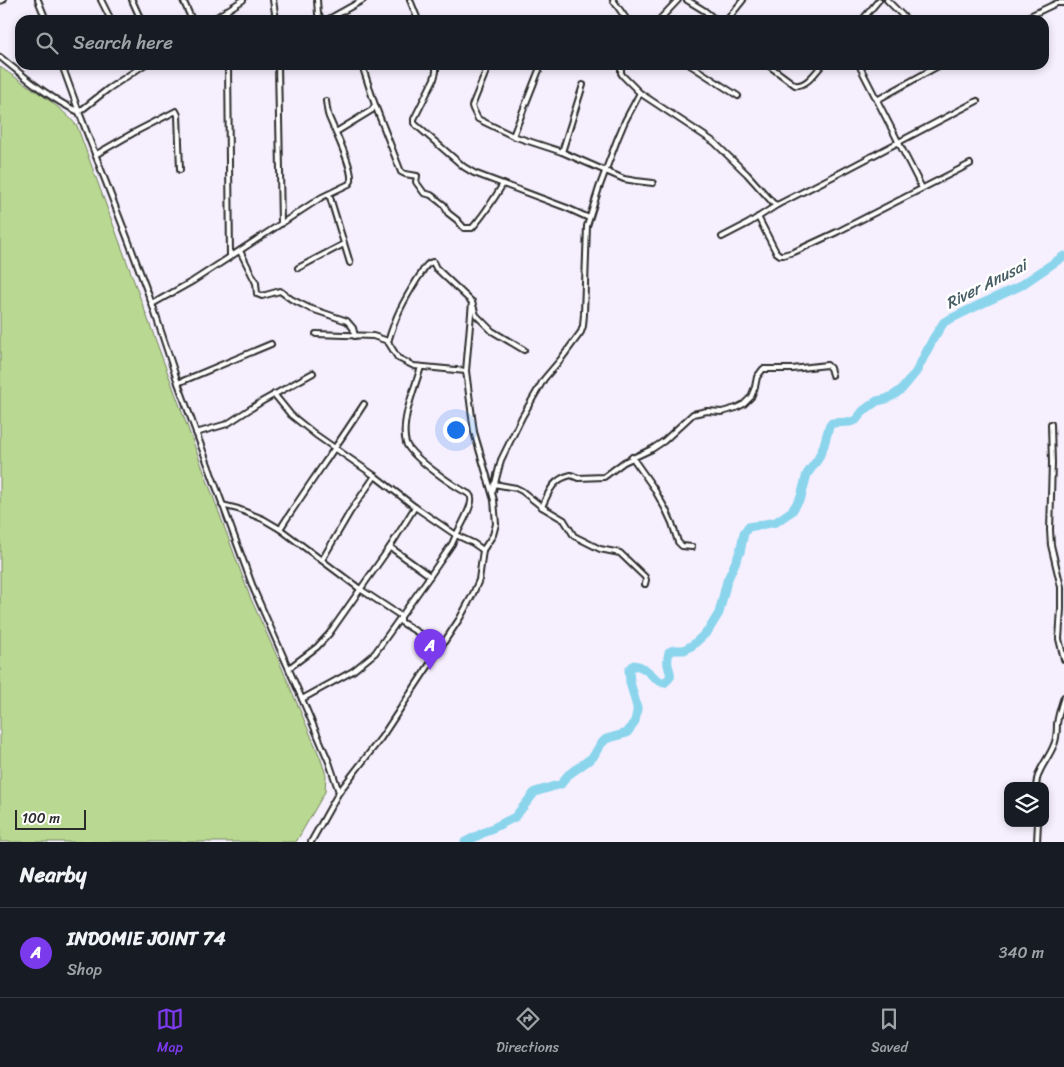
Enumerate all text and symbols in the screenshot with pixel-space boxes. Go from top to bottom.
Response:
search box [15,15,1049,70]
text: Search here [73,26,173,59]
icon: search [33,29,61,57]
water label: River Anusai [940,249,1035,317]
your location [443,417,469,443]
pin: A [414,629,446,670]
map controls [1004,782,1049,827]
button: layers [1004,782,1049,827]
text: 100 m [22,806,60,831]
scale bar [15,807,86,830]
text: Nearby [20,856,86,894]
text: INDOMIE JOINT 74 [67,922,226,955]
text: A [31,938,41,967]
text: 340 m [999,938,1044,967]
text: Shop [67,955,102,984]
tab: Map [156,1005,184,1060]
tab: Directions [496,1005,559,1060]
tab: Saved [871,1005,908,1060]

